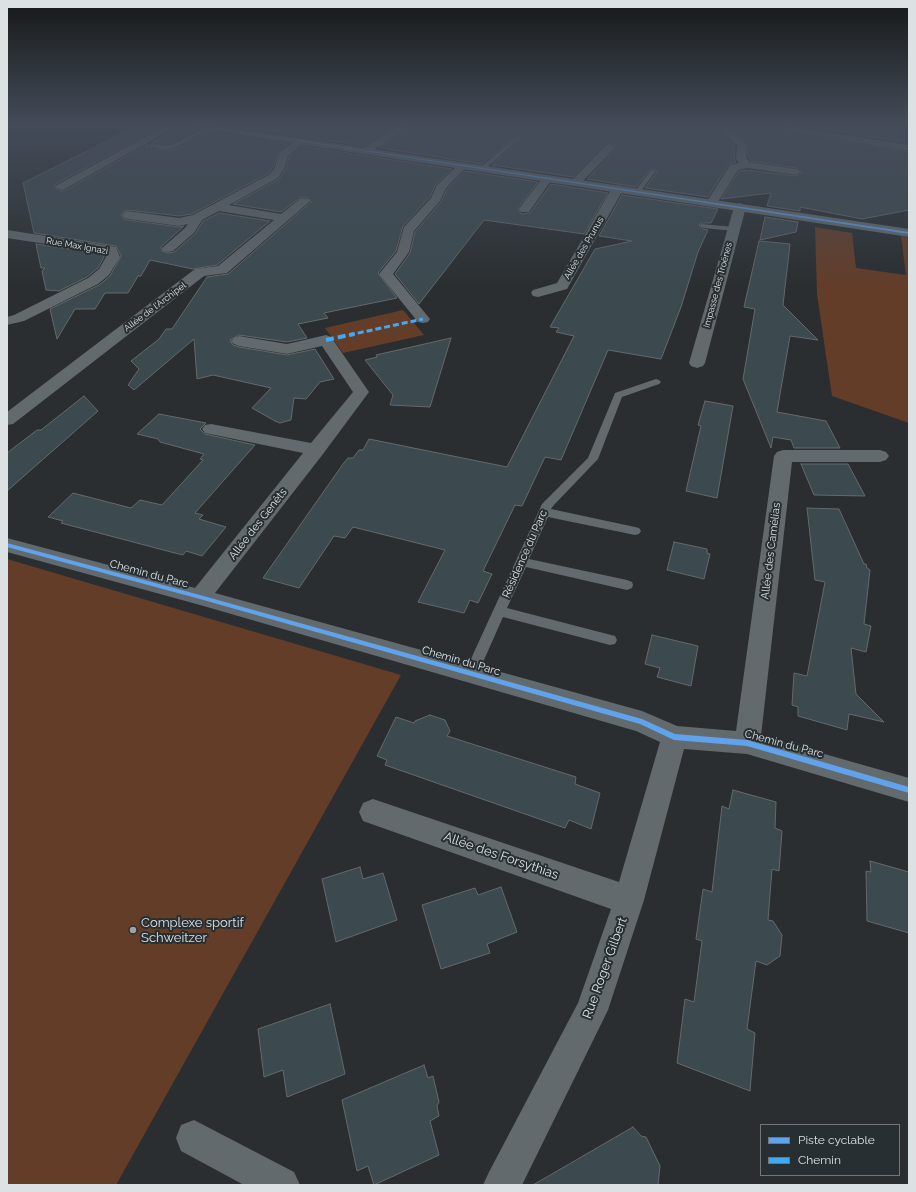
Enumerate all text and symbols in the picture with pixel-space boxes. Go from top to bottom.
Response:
street label: Allée des Prunus [562,215,606,281]
street label: Rue Max Ignazi [45,235,109,257]
street label: Impasse des Troënes [701,241,735,329]
street label: Allée de l'Archipel [122,280,188,334]
street label: Allée des Genêts [226,486,290,562]
street label: Allée des Camélias [759,502,783,600]
street label: Résidence du Parc [500,508,550,600]
street label: Chemin du Parc [108,557,190,591]
street label: Chemin du Parc [420,644,502,678]
street label: Chemin du Parc [743,727,825,761]
street label: Allée des Forsythias [441,829,561,883]
place label: Complexe sportif Schweitzer [141,915,244,946]
street label: Rue Roger Gilbert [579,915,631,1021]
marker: Complexe sportif Schweitzer [128,925,138,935]
legend [760,1124,900,1176]
text: Piste cyclable [798,1133,875,1147]
text: Chemin [798,1153,841,1167]

